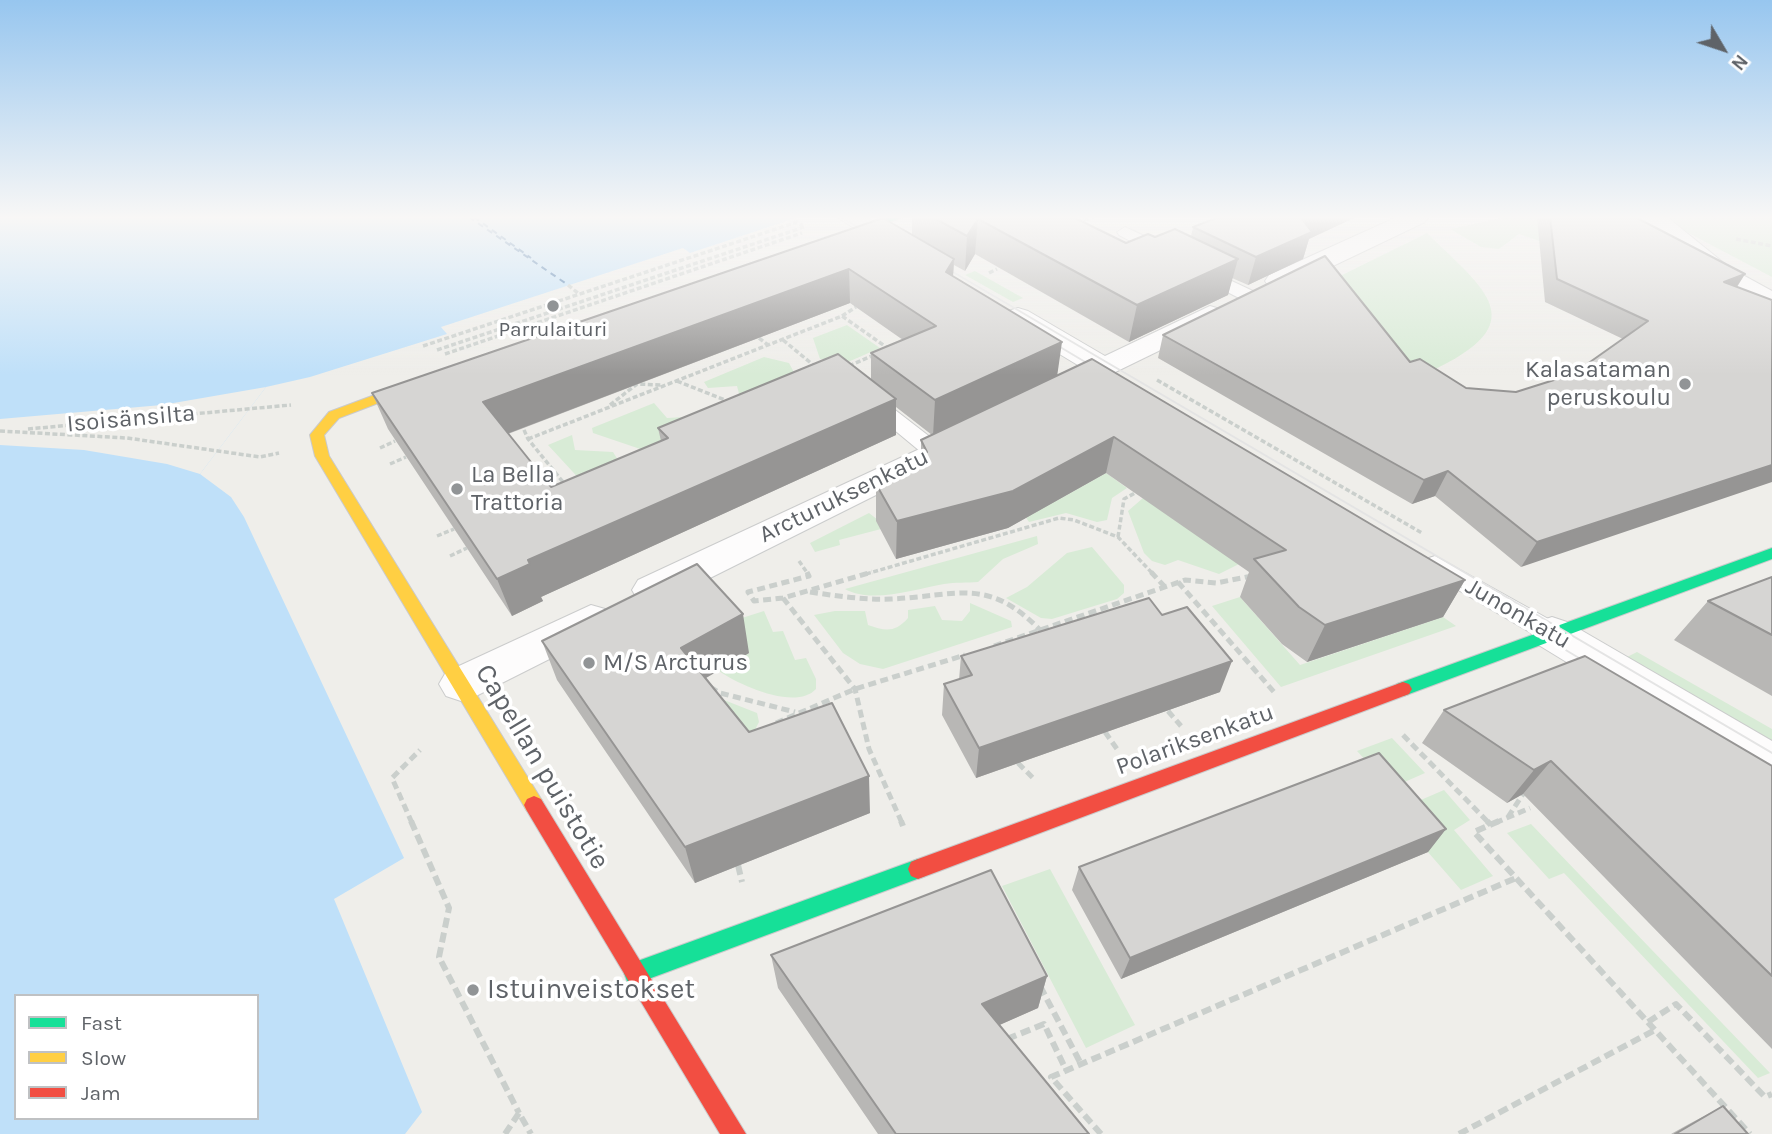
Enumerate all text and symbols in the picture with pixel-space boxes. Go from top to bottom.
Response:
north arrow [1688,14,1758,84]
text: N [1726,50,1752,74]
marker: Parrulaituri [545,298,561,314]
place label: Parrulaituri [498,317,608,343]
place label: Kalasataman peruskoulu [1525,356,1671,412]
marker: Kalasataman peruskoulu [1677,376,1693,392]
street label: Isoisänsilta [66,399,196,439]
street label: Arcturuksenkatu [755,443,933,549]
place label: La Bella Trattoria [471,461,563,517]
marker: La Bella Trattoria [449,481,465,497]
street label: Junonkatu [1460,572,1576,656]
place label: M/S Arcturus [603,649,748,677]
marker: M/S Arcturus [581,655,597,671]
street label: Capellan puistotie [467,658,617,876]
street label: Polariksenkatu [1112,698,1278,782]
place label: Istuinveistokset [487,973,695,1007]
marker: Istuinveistokset [465,982,481,998]
legend [14,994,259,1120]
text: Fast [81,1011,122,1035]
text: Slow [81,1046,126,1070]
text: Jam [81,1081,121,1105]

